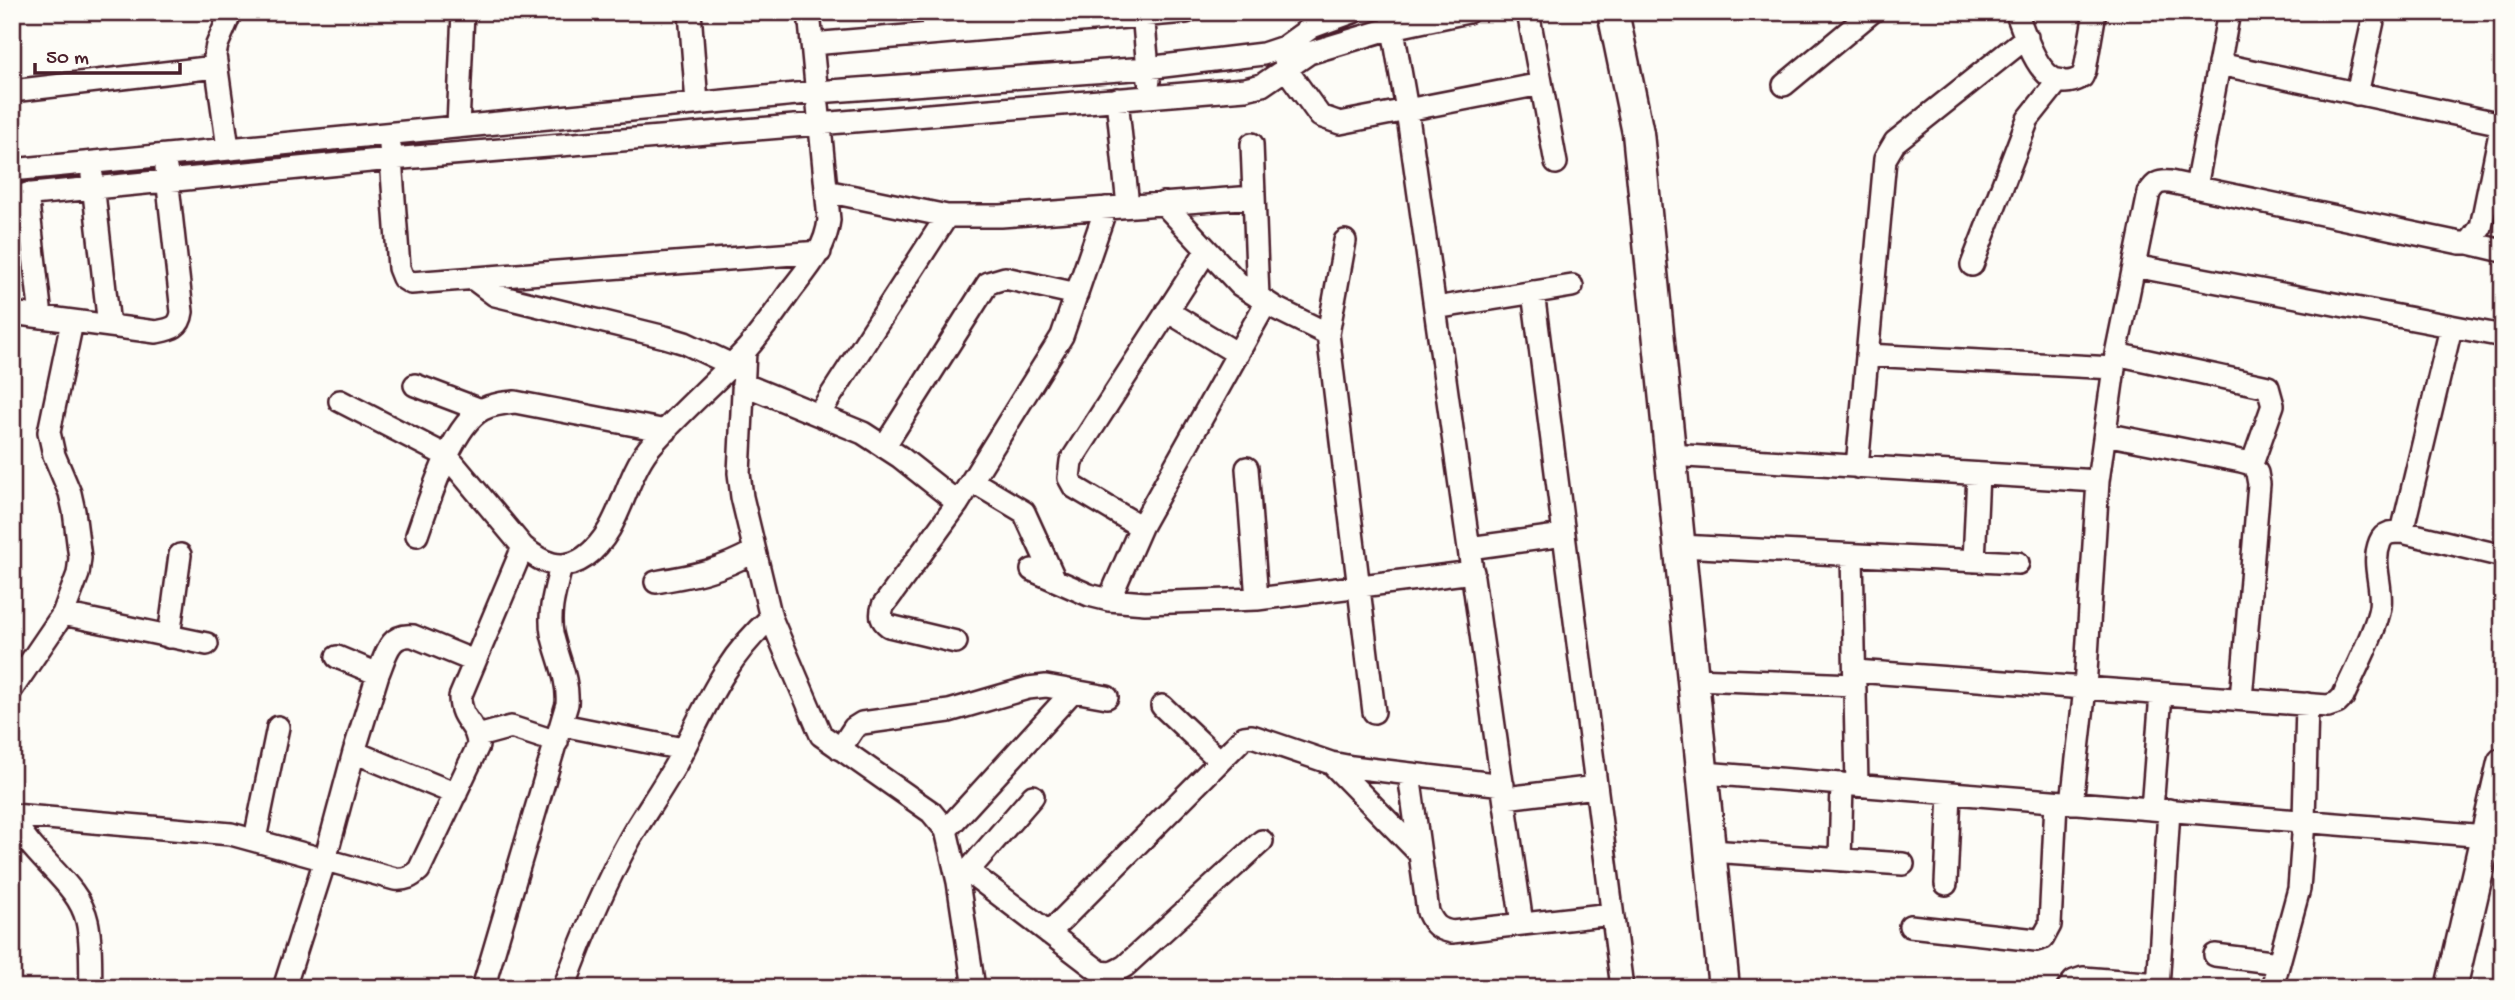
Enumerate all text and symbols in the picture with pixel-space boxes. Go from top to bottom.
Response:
scale bar [35,32,180,76]
text: 50 m [46,47,89,72]

